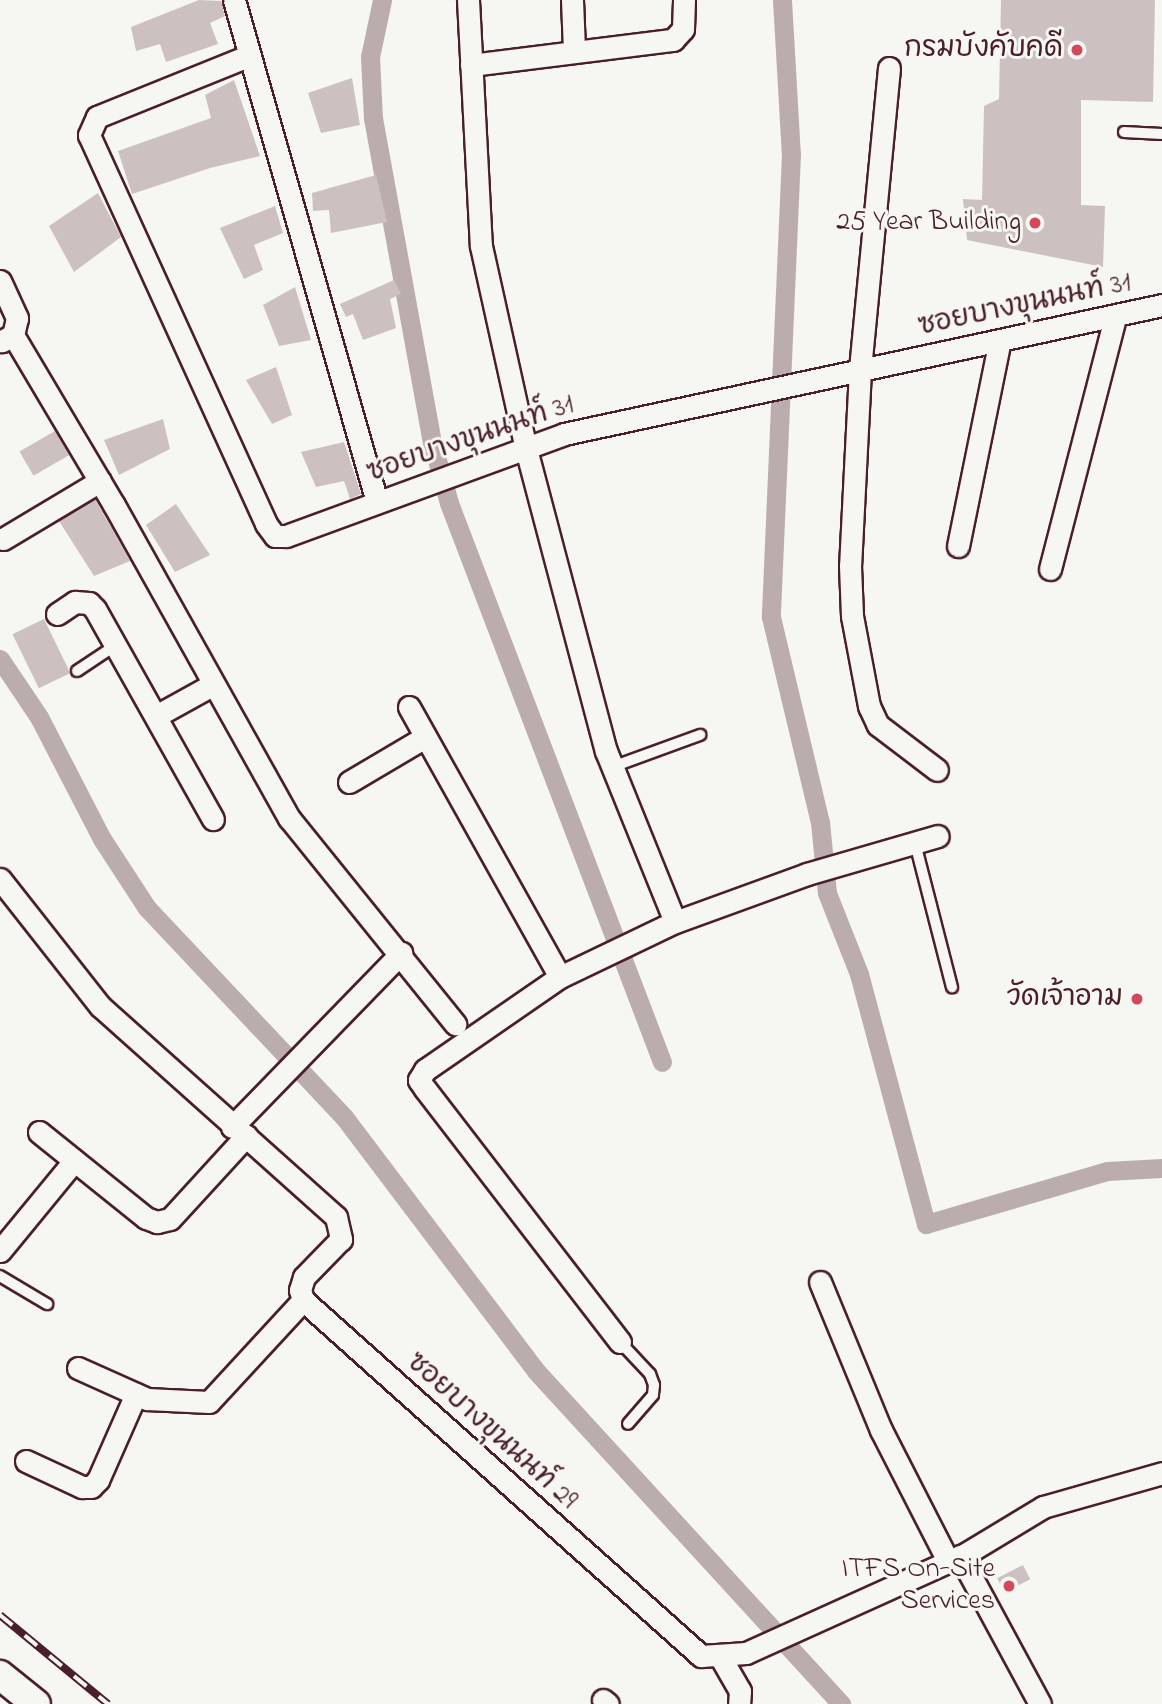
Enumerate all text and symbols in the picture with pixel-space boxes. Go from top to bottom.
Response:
place label: กรมบังคับคดี [904,33,1063,67]
marker: กรมบังคับคดี [1069,42,1085,58]
place label: 25 Year Building [836,206,1021,240]
marker: 25 Year Building [1027,215,1043,231]
street label: ซอยบางขุนนนท์ 31 [916,267,1134,345]
street label: ซอยบางขุนนนท์ 31 [363,389,579,491]
place label: วัดเจ้าอาม [1007,982,1123,1016]
marker: วัดเจ้าอาม [1129,991,1145,1007]
street label: ซอยบางขุนนนท์ 29 [399,1346,583,1518]
place label: ITFS On-Site Services [842,1553,995,1619]
marker: ITFS On-Site Services [1001,1578,1017,1594]

